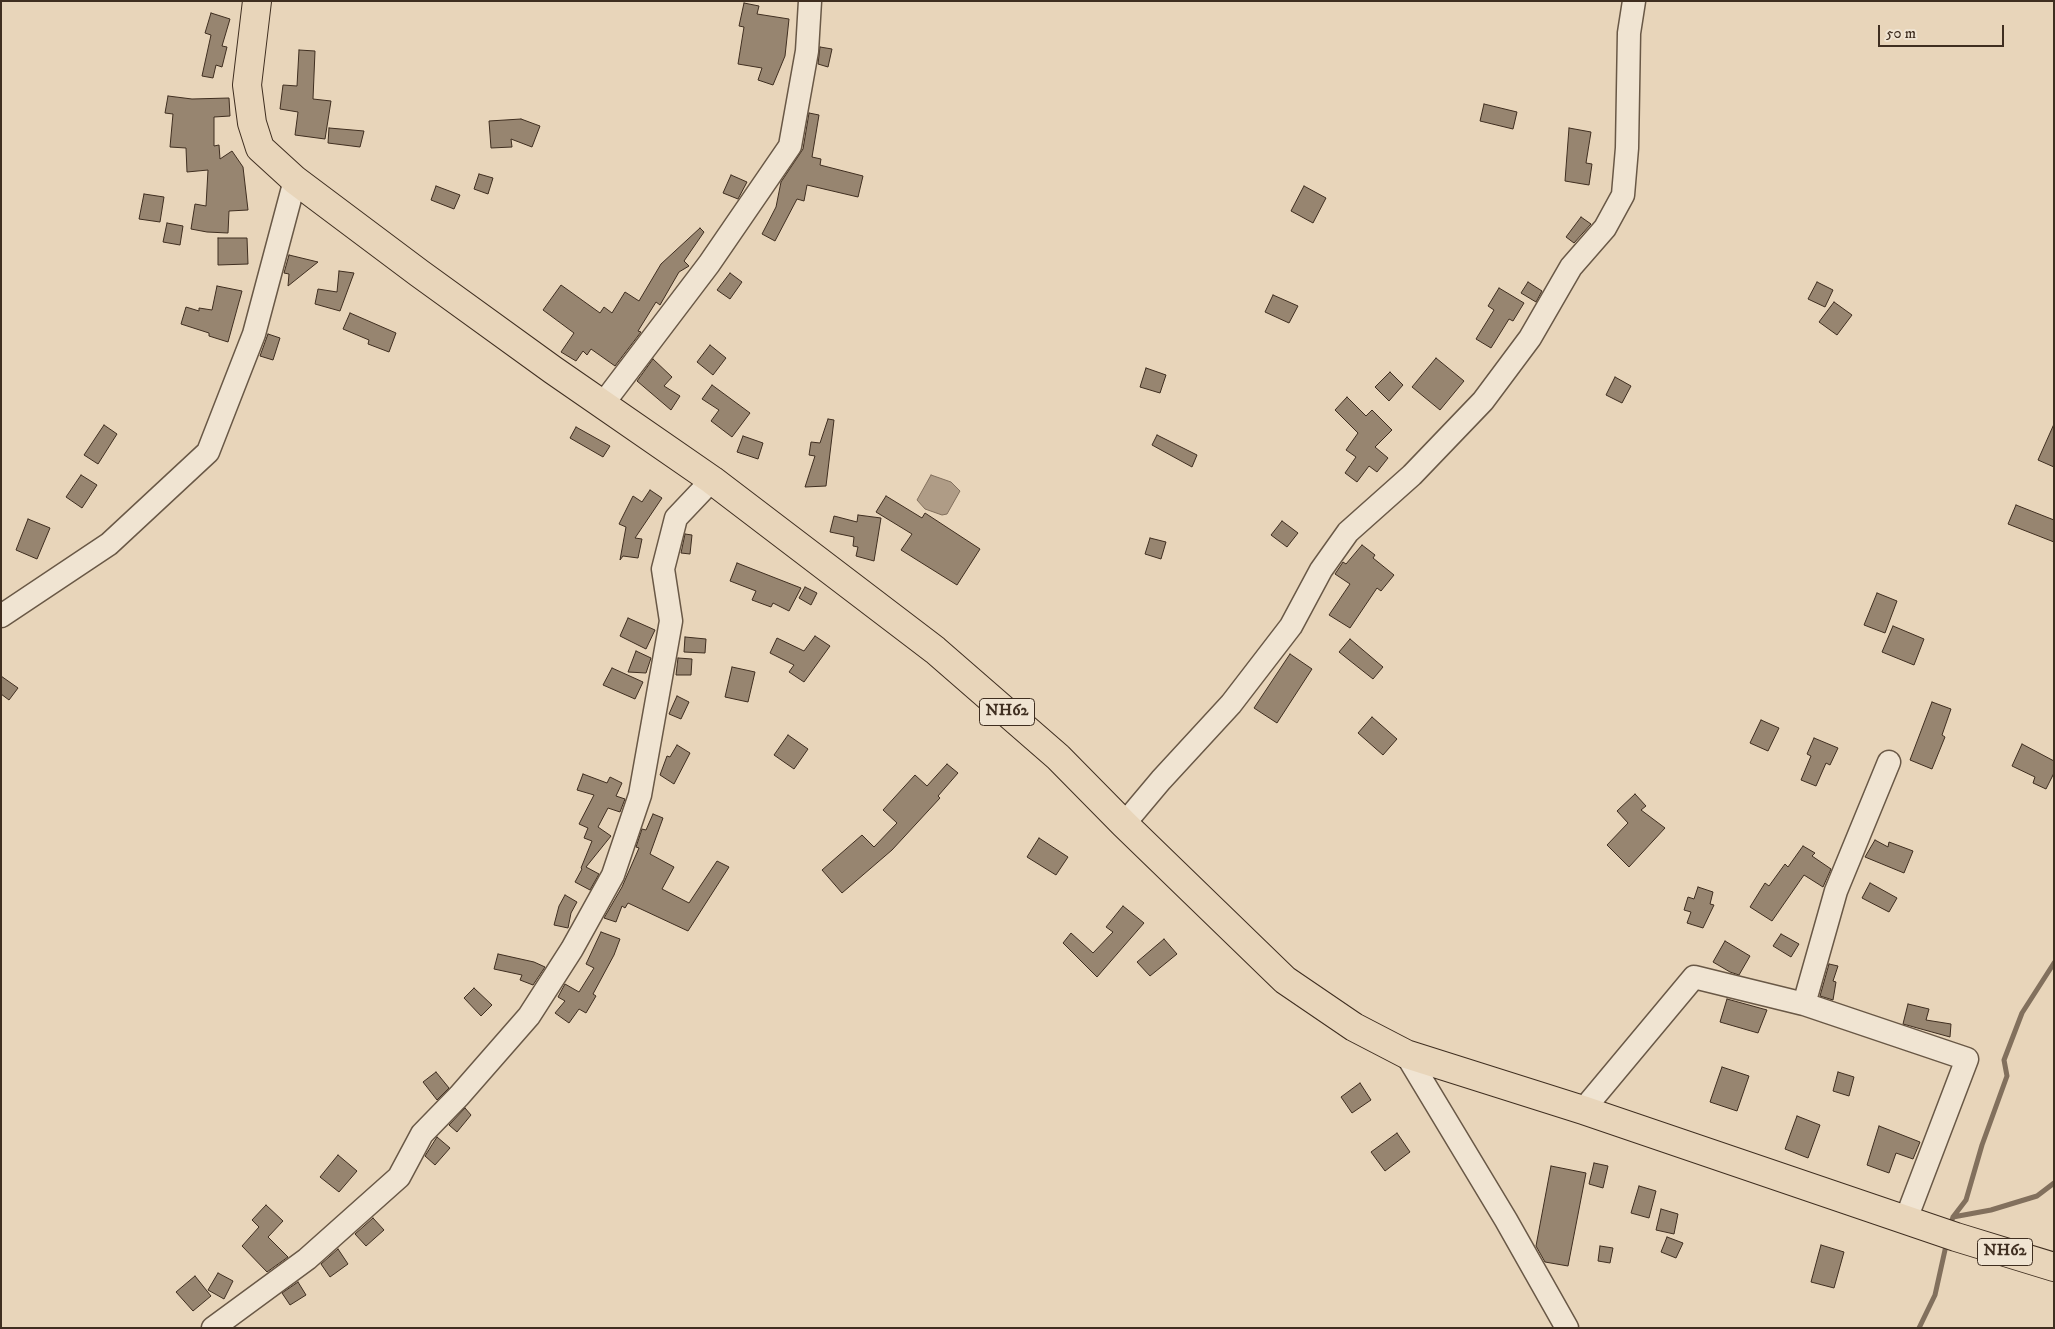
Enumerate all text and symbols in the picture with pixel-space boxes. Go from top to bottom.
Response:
scale bar [1880,15,2006,47]
text: 50 m [1886,24,1916,43]
road number: NH62 [980,699,1034,726]
road number: NH62 [1978,1238,2032,1266]

